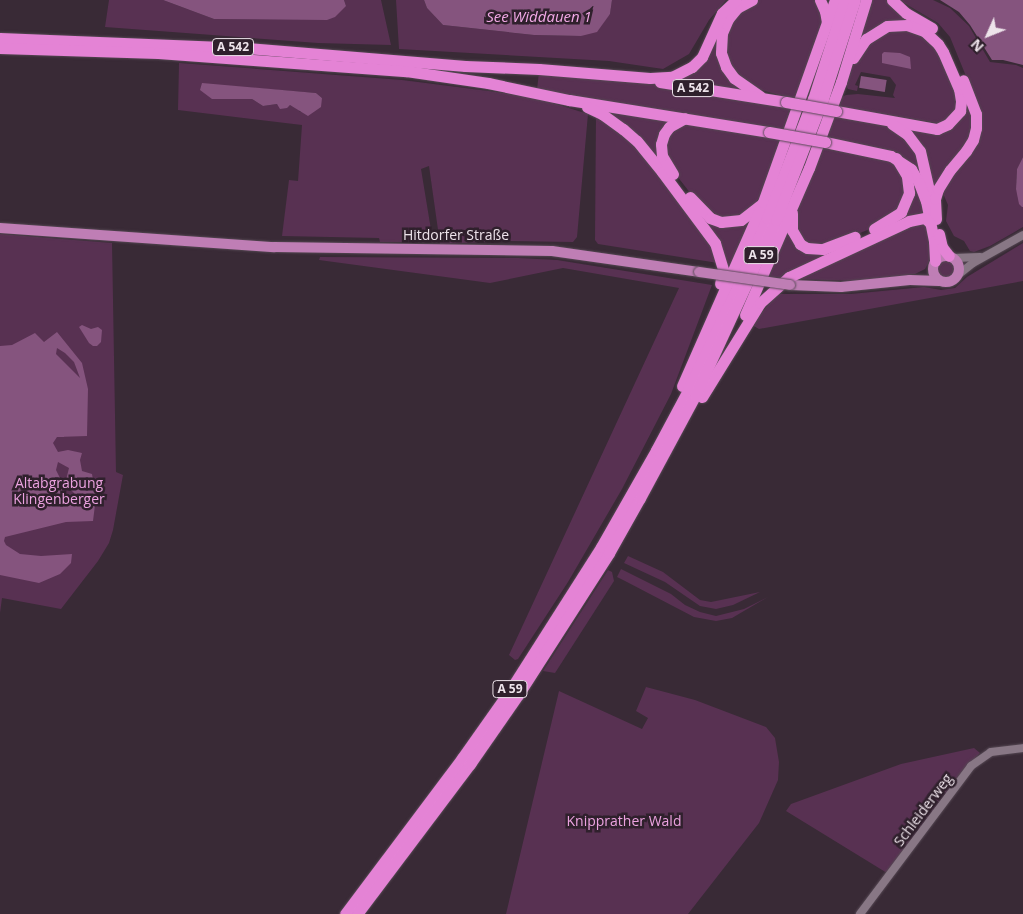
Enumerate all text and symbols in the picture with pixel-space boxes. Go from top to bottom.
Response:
water label: See Widdauen 1 [486,8,592,26]
north arrow [963,10,1013,60]
text: N [966,35,988,56]
road number: A 542 [212,38,254,56]
road number: A 542 [672,78,714,98]
street label: Hitdorfer Straße [403,227,509,243]
road number: A 59 [742,246,780,264]
park label: Altabgrabung Klingenberger [13,475,105,508]
road number: A 59 [491,680,529,699]
street label: Schleiderweg [890,770,956,850]
park label: Knipprather Wald [567,813,681,829]

